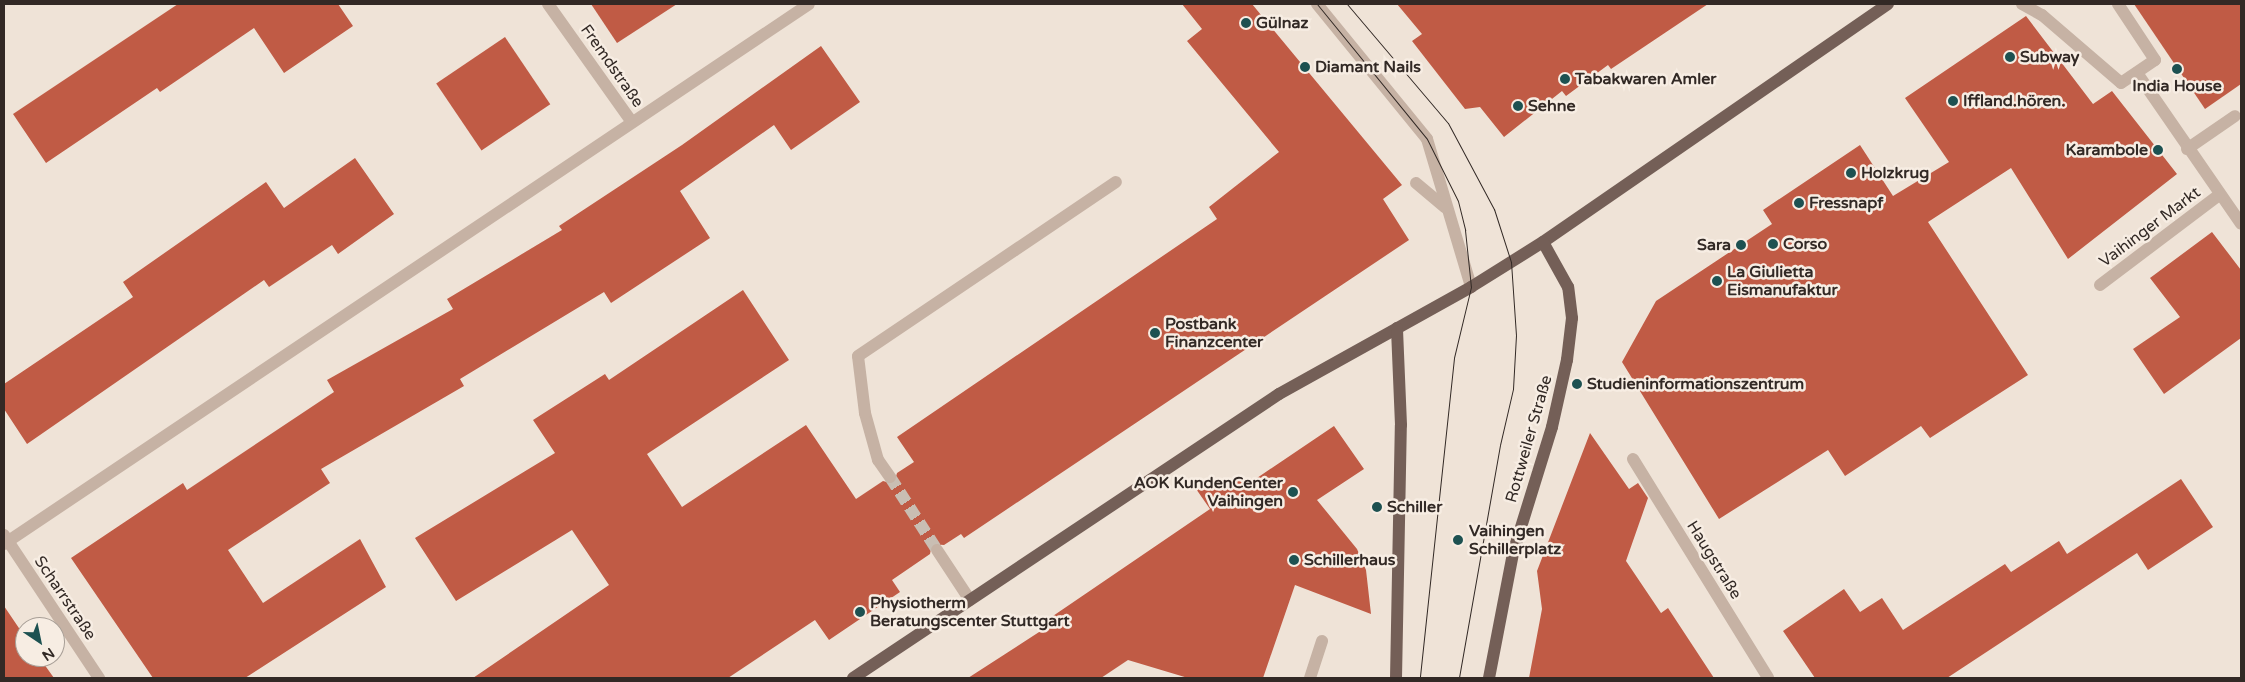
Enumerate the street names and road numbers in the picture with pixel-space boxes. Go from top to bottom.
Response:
street label: Fremdstraße [576,21,648,111]
street label: Vaihinger Markt [2096,183,2204,271]
street label: Rottweiler Straße [1502,373,1556,505]
street label: Haugstraße [1682,517,1746,603]
street label: Scharrstraße [30,552,100,644]

